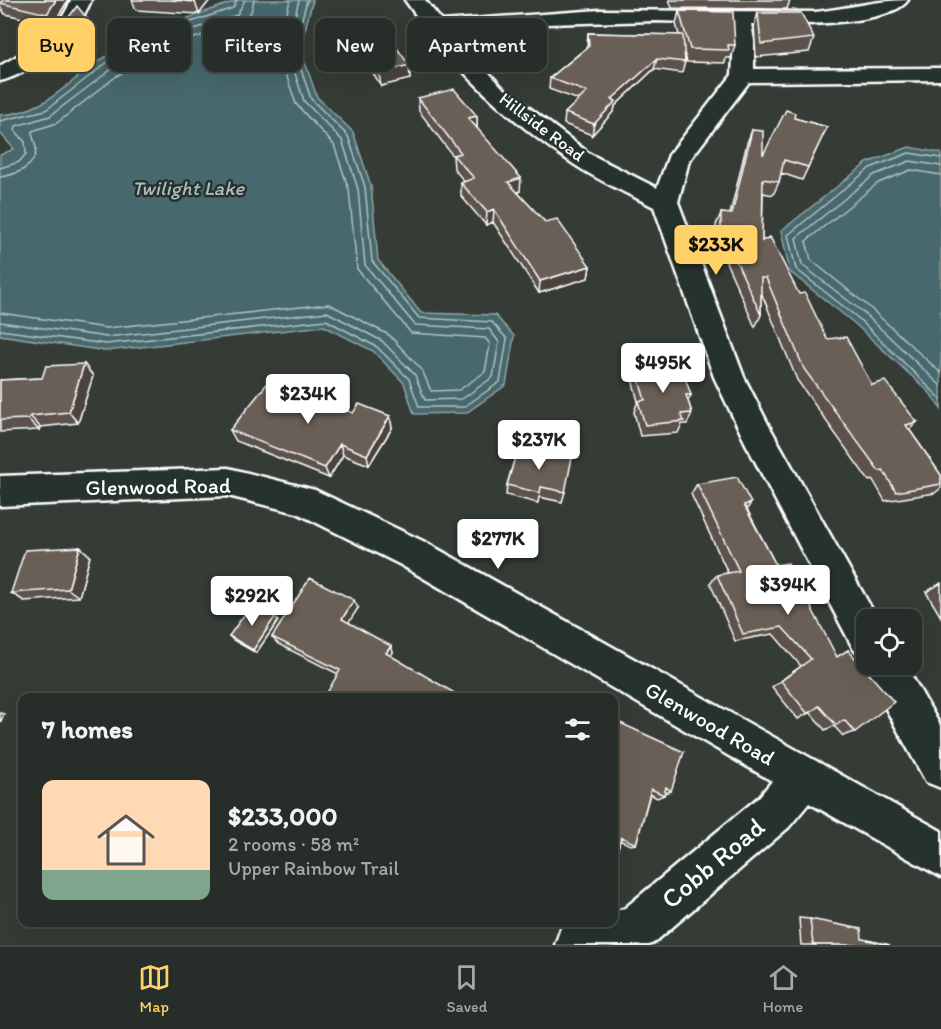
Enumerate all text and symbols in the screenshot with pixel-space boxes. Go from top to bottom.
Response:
chip: Buy [18,18,95,72]
chip: Rent [107,18,191,72]
chip: Filters [203,18,303,72]
chip: New [315,18,395,72]
chip: Apartment [407,18,547,72]
street label: Hillside Road [495,88,589,166]
water label: Twilight Lake [132,176,246,200]
pin: $233K [674,225,758,276]
text: $233K [688,232,744,256]
pin: $495K [621,343,705,394]
text: $495K [635,350,691,374]
pin: $234K [266,374,350,425]
text: $234K [280,381,336,405]
pin: $237K [497,420,581,471]
text: $237K [512,427,566,451]
street label: Glenwood Road [85,472,231,501]
pin: $277K [456,519,540,570]
text: $277K [471,526,525,550]
pin: $394K [746,565,830,616]
text: $394K [760,572,816,596]
pin: $292K [210,576,294,627]
text: $292K [225,583,279,607]
map controls [856,609,922,675]
button: locate [856,609,922,675]
street label: Glenwood Road [640,675,780,772]
text: 7 homes [42,713,133,745]
icon: filters [561,713,594,746]
text: $233,000 [228,800,337,832]
icon: home [90,804,162,876]
street label: Cobb Road [654,810,771,915]
text: 2 rooms · 58 m² [228,832,359,856]
text: Upper Rainbow Trail [228,856,399,880]
tab: Map [138,961,171,1016]
tab: Saved [446,961,487,1016]
tab: Home [763,961,803,1016]

